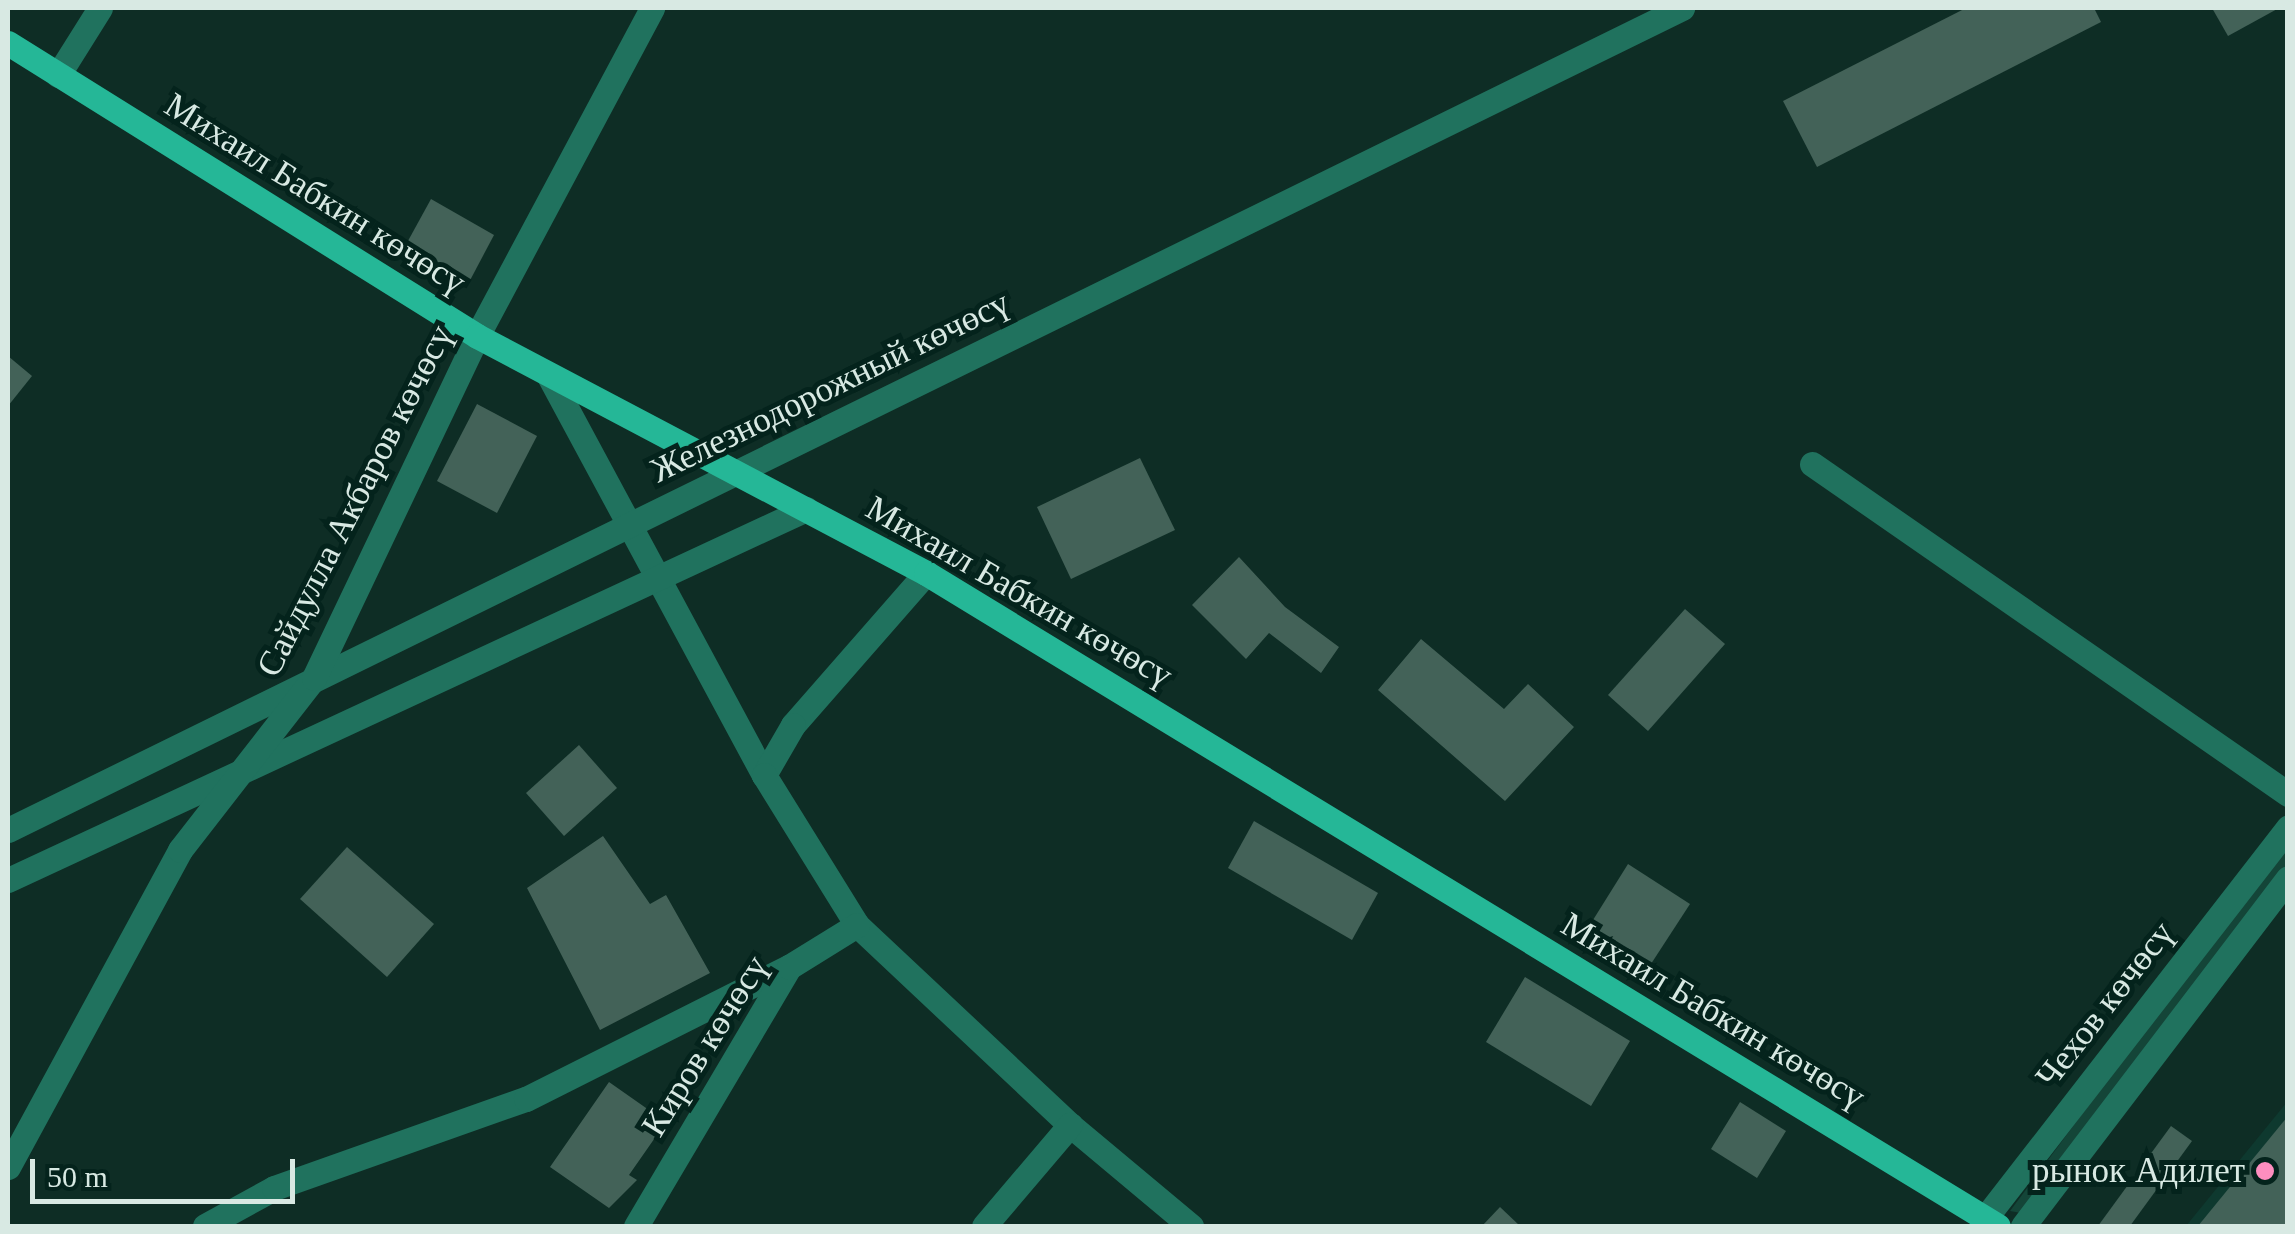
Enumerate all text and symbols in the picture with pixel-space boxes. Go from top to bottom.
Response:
street label: Михаил Бабкин көчөсү [157,84,473,304]
street label: Железнодорожный көчөсү [644,282,1016,492]
street label: Сайдулла Акбаров көчөсү [248,318,462,684]
street label: Михаил Бабкин көчөсү [858,487,1180,697]
street label: Михаил Бабкин көчөсү [1554,904,1872,1118]
street label: Чехов көчөсү [2027,914,2183,1096]
street label: Киров көчөсү [633,948,777,1144]
scale bar [35,1139,300,1201]
place label: рынок Адилет [2032,1150,2245,1192]
text: 50 m [47,1160,108,1193]
marker: рынок Адилет [2254,1160,2276,1182]

